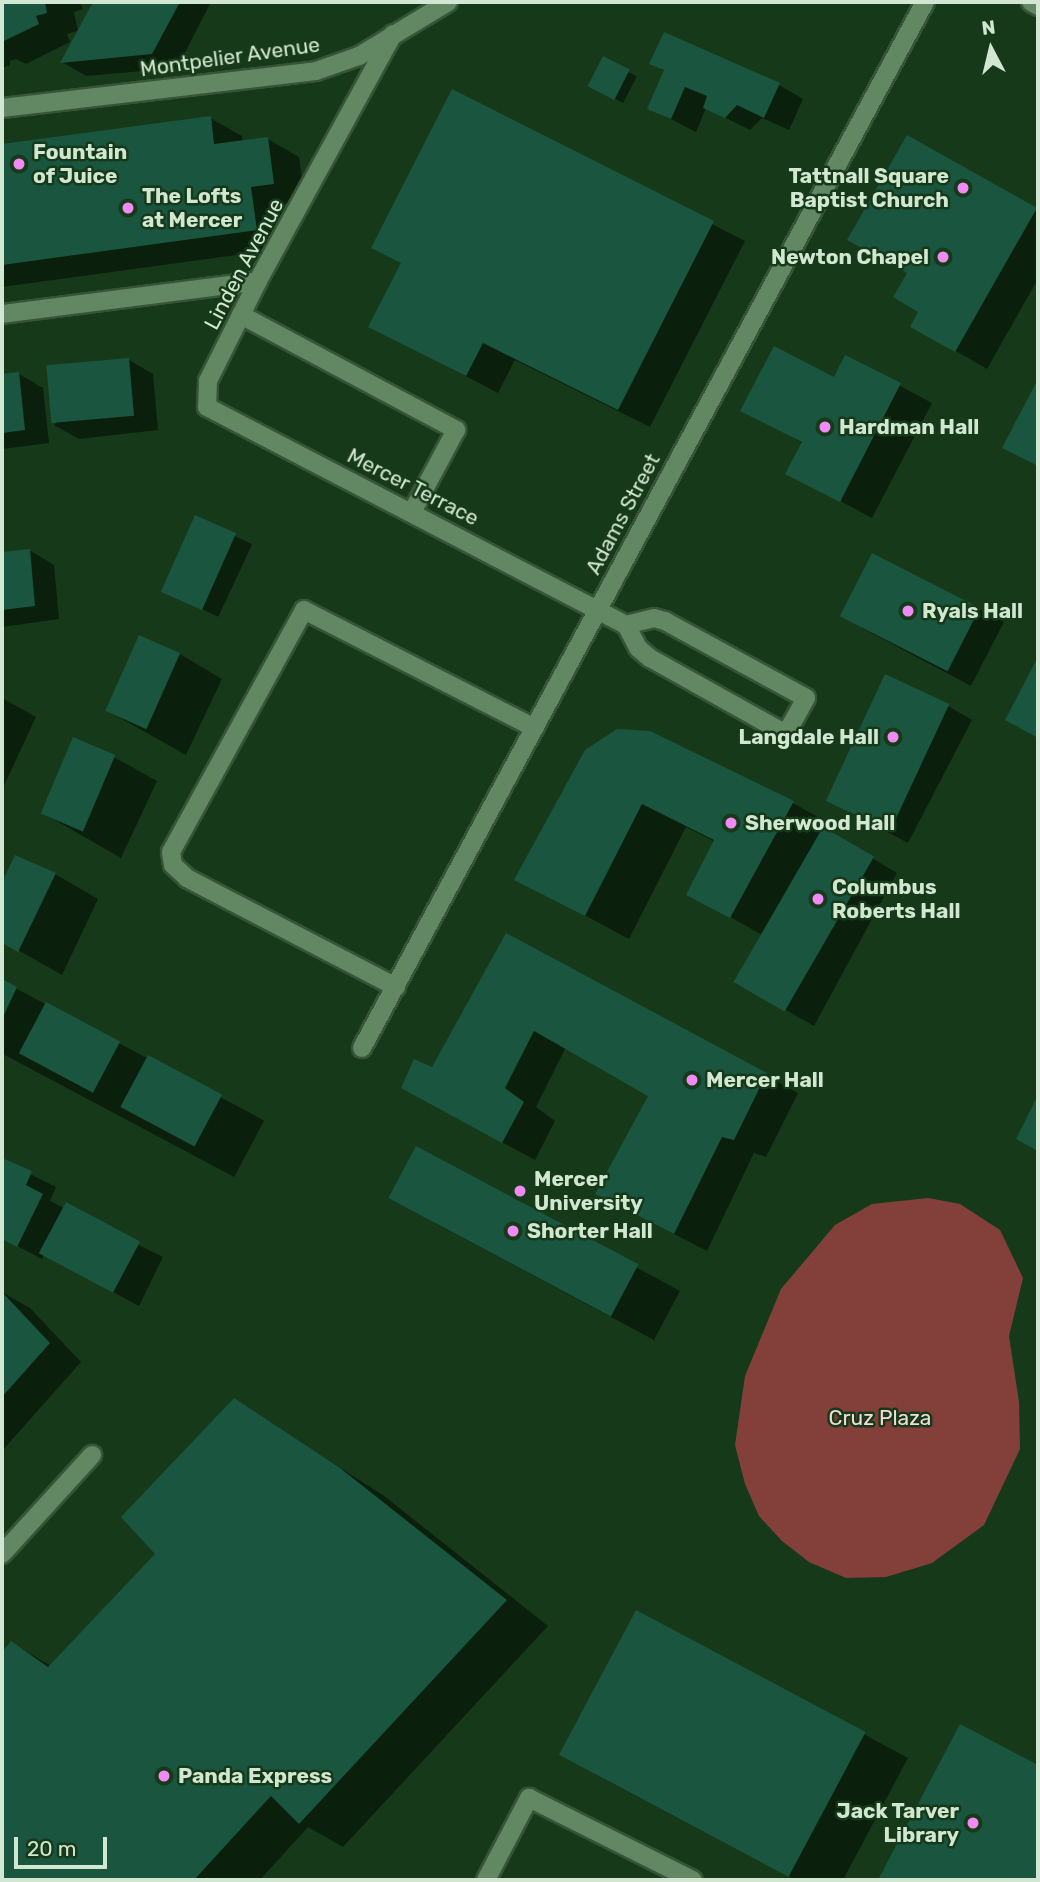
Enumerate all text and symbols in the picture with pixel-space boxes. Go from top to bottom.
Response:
north arrow [956,14,1026,84]
text: N [980,15,997,40]
street label: Montpelier Avenue [138,32,322,82]
place label: Fountain of Juice [33,139,127,189]
marker: Fountain of Juice [11,156,27,172]
place label: Tattnall Square Baptist Church [788,163,949,213]
marker: Tattnall Square Baptist Church [955,180,971,196]
place label: The Lofts at Mercer [142,183,242,233]
street label: Linden Avenue [199,194,289,334]
marker: The Lofts at Mercer [120,200,136,216]
place label: Newton Chapel [771,244,929,270]
marker: Newton Chapel [935,249,951,265]
place label: Hardman Hall [839,414,979,440]
marker: Hardman Hall [817,419,833,435]
street label: Mercer Terrace [343,443,483,531]
street label: Adams Street [581,449,665,579]
place label: Ryals Hall [922,598,1023,624]
marker: Ryals Hall [900,603,916,619]
place label: Langdale Hall [739,724,879,750]
marker: Langdale Hall [885,729,901,745]
place label: Sherwood Hall [745,810,895,836]
marker: Sherwood Hall [723,815,739,831]
place label: Columbus Roberts Hall [832,874,960,924]
marker: Columbus Roberts Hall [810,891,826,907]
place label: Mercer Hall [706,1067,824,1093]
marker: Mercer Hall [684,1072,700,1088]
place label: Mercer University [534,1166,643,1216]
marker: Mercer University [512,1183,528,1199]
place label: Shorter Hall [527,1218,653,1244]
marker: Shorter Hall [505,1223,521,1239]
park label: Cruz Plaza [829,1405,931,1431]
place label: Panda Express [178,1763,332,1789]
marker: Panda Express [156,1768,172,1784]
place label: Jack Tarver Library [836,1798,959,1848]
marker: Jack Tarver Library [965,1815,981,1831]
scale bar [18,1822,110,1866]
text: 20 m [27,1836,76,1861]

